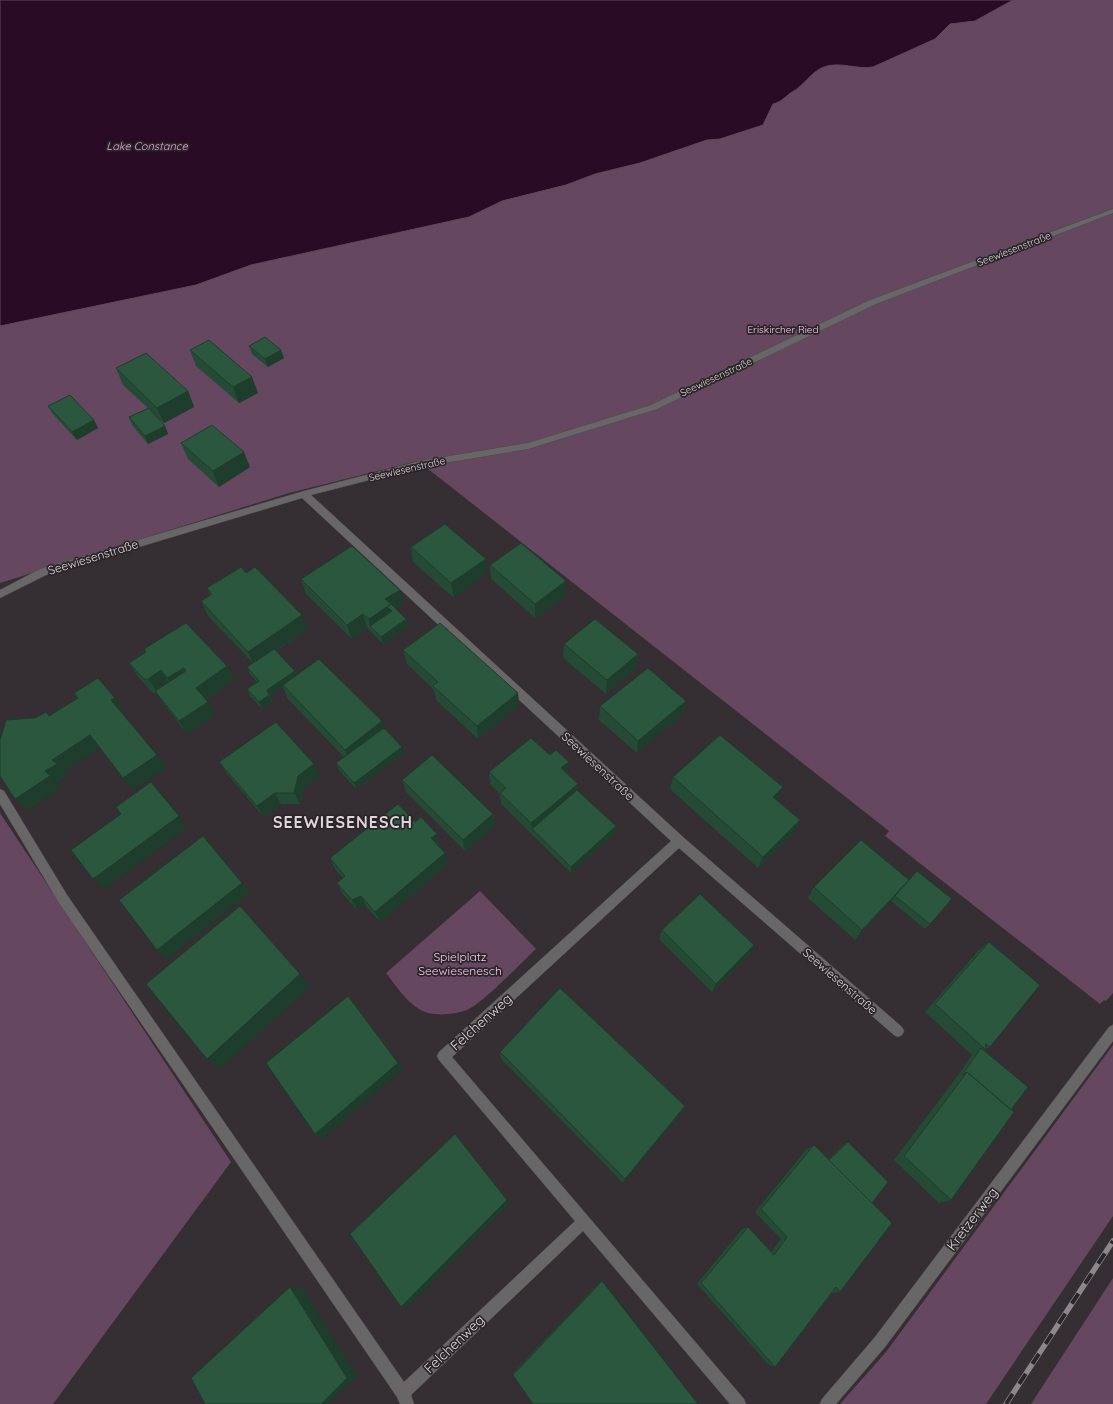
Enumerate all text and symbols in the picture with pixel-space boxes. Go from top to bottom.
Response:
water label: Lake Constance [106,139,188,153]
street label: Seewiesenstraße [975,229,1053,269]
park label: Eriskircher Ried [747,323,819,336]
street label: Seewiesenstraße [678,354,754,399]
street label: Seewiesenstraße [368,454,447,484]
street label: Seewiesenstraße [46,536,140,578]
street label: Seewiesenstraße [559,729,637,804]
district label: SEEWIESENESCH [273,812,413,832]
street label: Seewiesenstraße [800,945,880,1017]
park label: Spielplatz Seewiesenesch [418,949,502,978]
street label: Felchenweg [446,990,516,1054]
street label: Kretzerweg [942,1184,1002,1254]
street label: Felchenweg [420,1311,488,1377]

